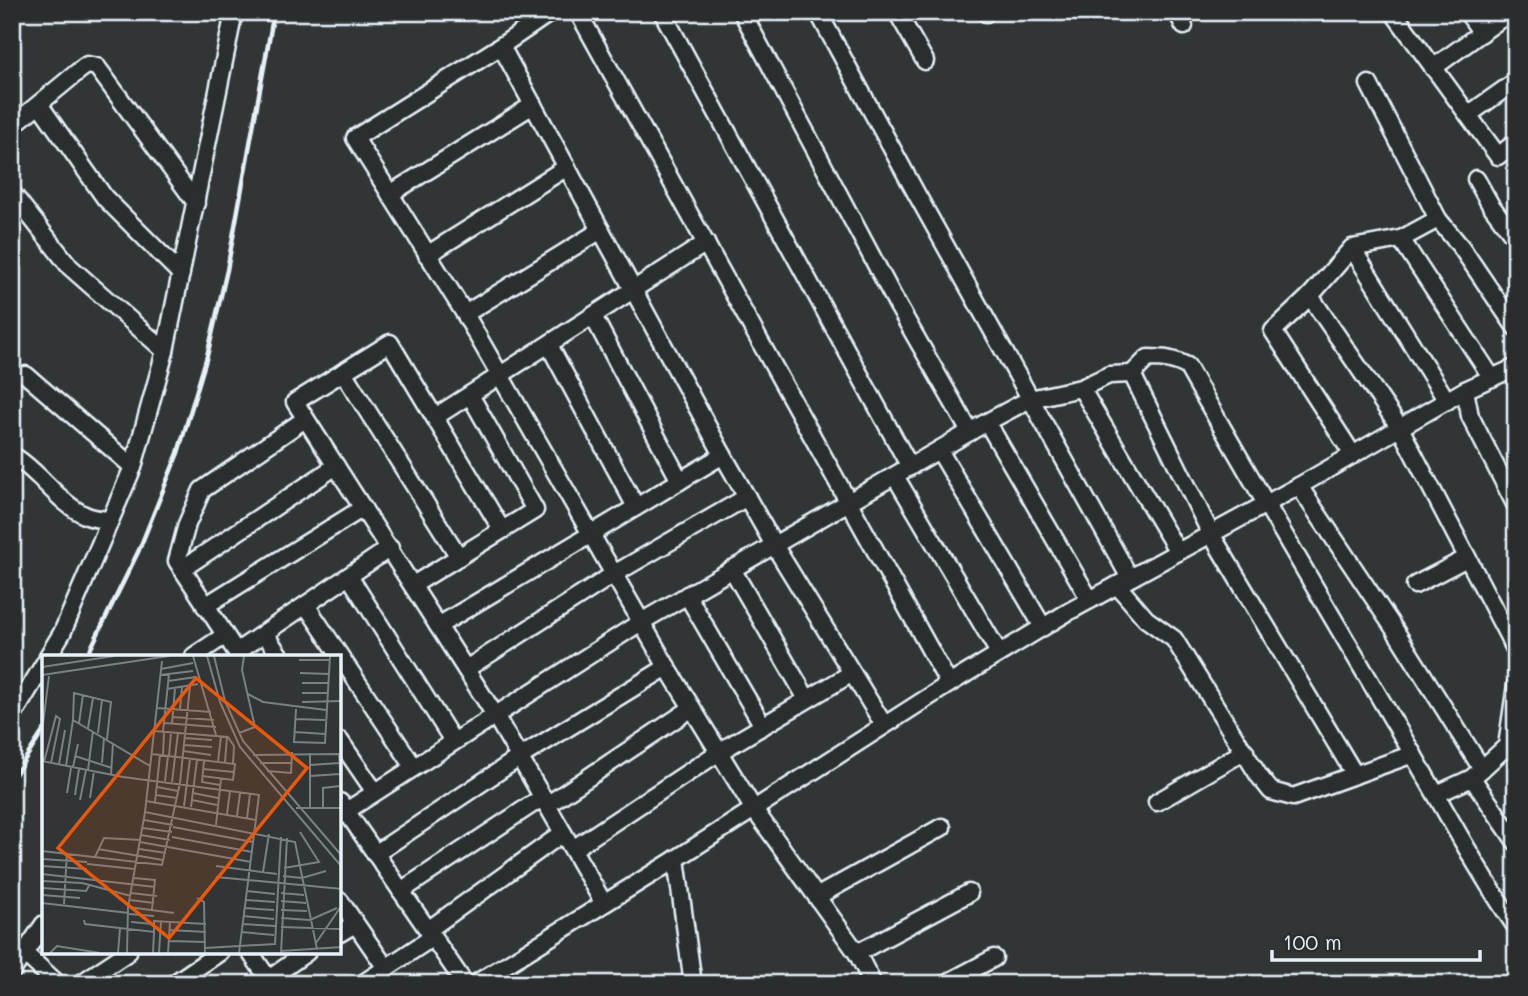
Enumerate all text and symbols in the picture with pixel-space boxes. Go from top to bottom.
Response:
inset map [42,655,341,954]
scale bar [1272,919,1481,963]
text: 100 m [1283,928,1342,955]

